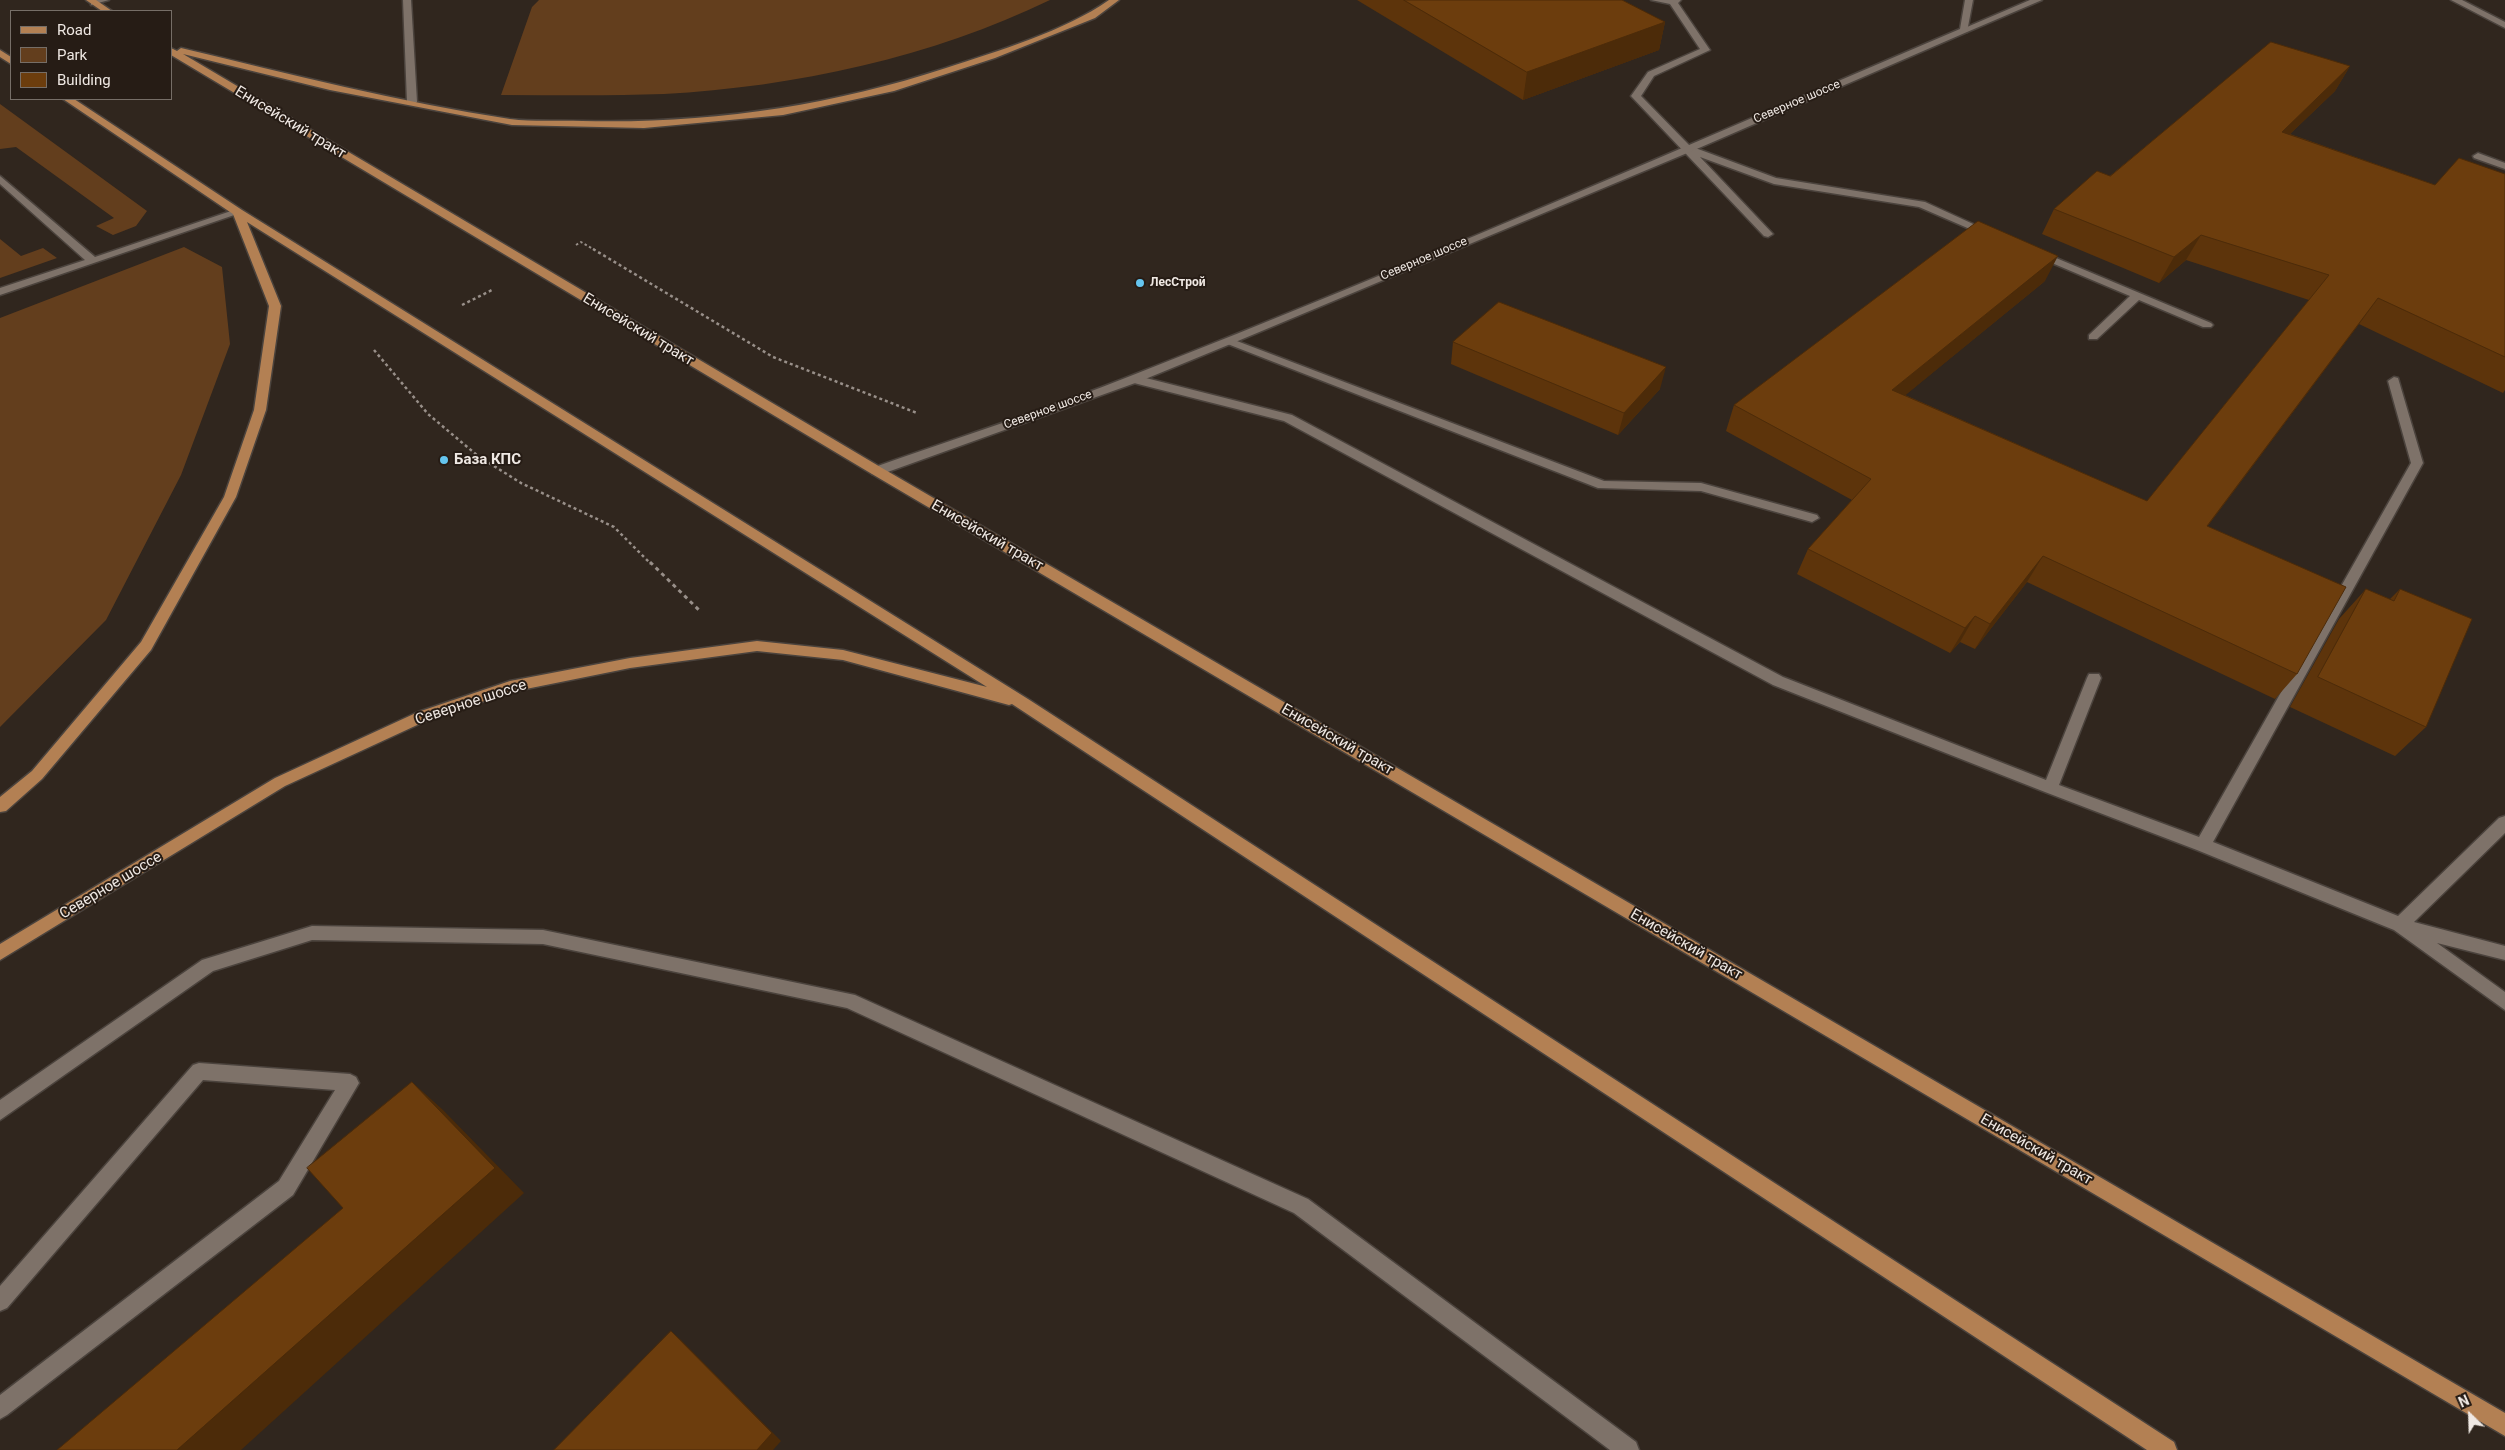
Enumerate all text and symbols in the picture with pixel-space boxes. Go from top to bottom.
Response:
legend [10,10,172,100]
text: Road [57,21,91,39]
text: Park [57,46,87,64]
text: Building [57,71,111,89]
street label: Северное шоссе [1752,77,1842,127]
street label: Енисейский тракт [231,83,349,163]
street label: Северное шоссе [1379,234,1469,284]
place label: ЛесСтрой [1150,276,1206,290]
marker: ЛесСтрой [1134,277,1146,289]
street label: Енисейский тракт [579,290,697,370]
street label: Северное шоссе [1002,387,1094,433]
place label: База КПС [454,451,521,469]
marker: База КПС [438,454,450,466]
street label: Енисейский тракт [928,497,1046,575]
street label: Северное шоссе [413,677,529,729]
street label: Енисейский тракт [1278,701,1396,779]
street label: Северное шоссе [57,848,165,924]
street label: Енисейский тракт [1627,906,1745,984]
street label: Енисейский тракт [1977,1111,2095,1189]
north arrow [2445,1390,2495,1440]
text: N [2456,1392,2472,1411]

